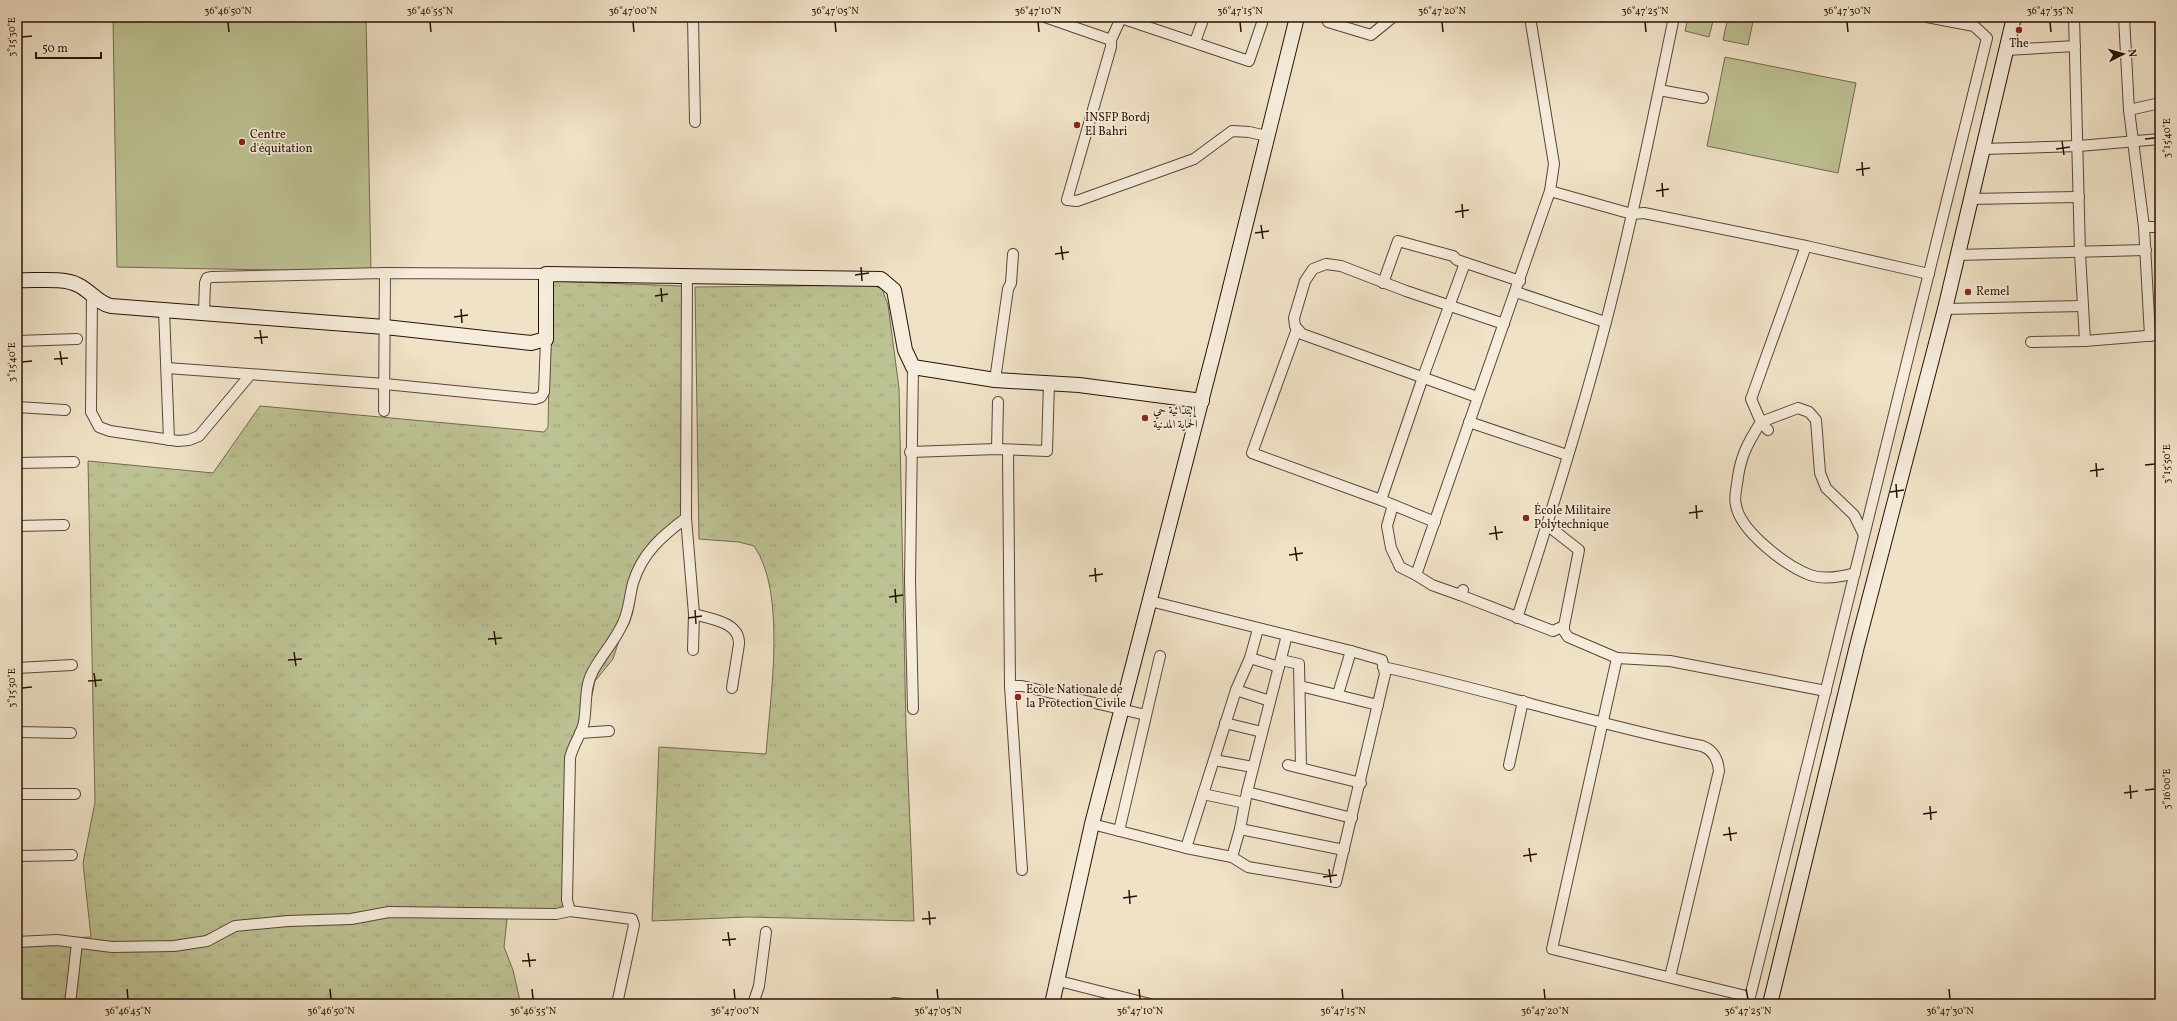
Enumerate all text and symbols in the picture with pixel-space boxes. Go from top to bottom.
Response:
text: 36°46'50"N [204,4,252,18]
text: 36°46'55"N [407,4,454,18]
text: 36°47'00"N [609,4,658,18]
text: 36°47'05"N [811,4,859,18]
text: 36°47'10"N [1015,4,1062,18]
text: 36°47'15"N [1217,4,1263,18]
text: 36°47'20"N [1418,4,1466,18]
text: 36°47'25"N [1622,4,1669,18]
text: 36°47'30"N [1823,4,1871,18]
text: 36°47'35"N [2027,4,2074,18]
text: 3°15'30"E [5,17,19,57]
marker: The [2014,25,2024,35]
scale bar [36,34,101,60]
north arrow [2103,34,2143,74]
place label: The [2009,36,2029,52]
text: 50 m [42,41,68,57]
text: N [2124,48,2139,58]
place label: INSFP Bordj El Bahri [1085,110,1150,140]
text: 3°15'40"E [2160,118,2174,158]
marker: INSFP Bordj El Bahri [1072,120,1082,130]
place label: Centre d'équitation [250,127,313,157]
marker: Centre d'équitation [237,137,247,147]
place label: Remel [1976,284,2010,300]
marker: Remel [1963,287,1973,297]
text: 3°15'40"E [5,342,19,382]
place label: إبتدائية حي الحماية المدنية [1153,403,1198,433]
marker: إبتدائية حي الحماية المدنية [1140,413,1150,423]
text: 3°15'50"E [2160,444,2174,484]
place label: École Militaire Polytechnique [1534,502,1611,533]
marker: École Militaire Polytechnique [1521,513,1531,523]
text: 3°15'50"E [5,668,19,708]
place label: Ecole Nationale de la Protection Civile [1026,682,1126,712]
marker: Ecole Nationale de la Protection Civile [1013,692,1023,702]
text: 3°16'00"E [2160,768,2174,810]
text: 36°46'45"N [105,1004,152,1018]
text: 36°46'50"N [307,1004,355,1018]
text: 36°46'55"N [510,1004,557,1018]
text: 36°47'00"N [711,1004,760,1018]
text: 36°47'05"N [914,1004,962,1018]
text: 36°47'10"N [1117,1004,1164,1018]
text: 36°47'15"N [1320,1004,1366,1018]
text: 36°47'20"N [1521,1004,1569,1018]
text: 36°47'25"N [1725,1004,1772,1018]
text: 36°47'30"N [1926,1004,1974,1018]

